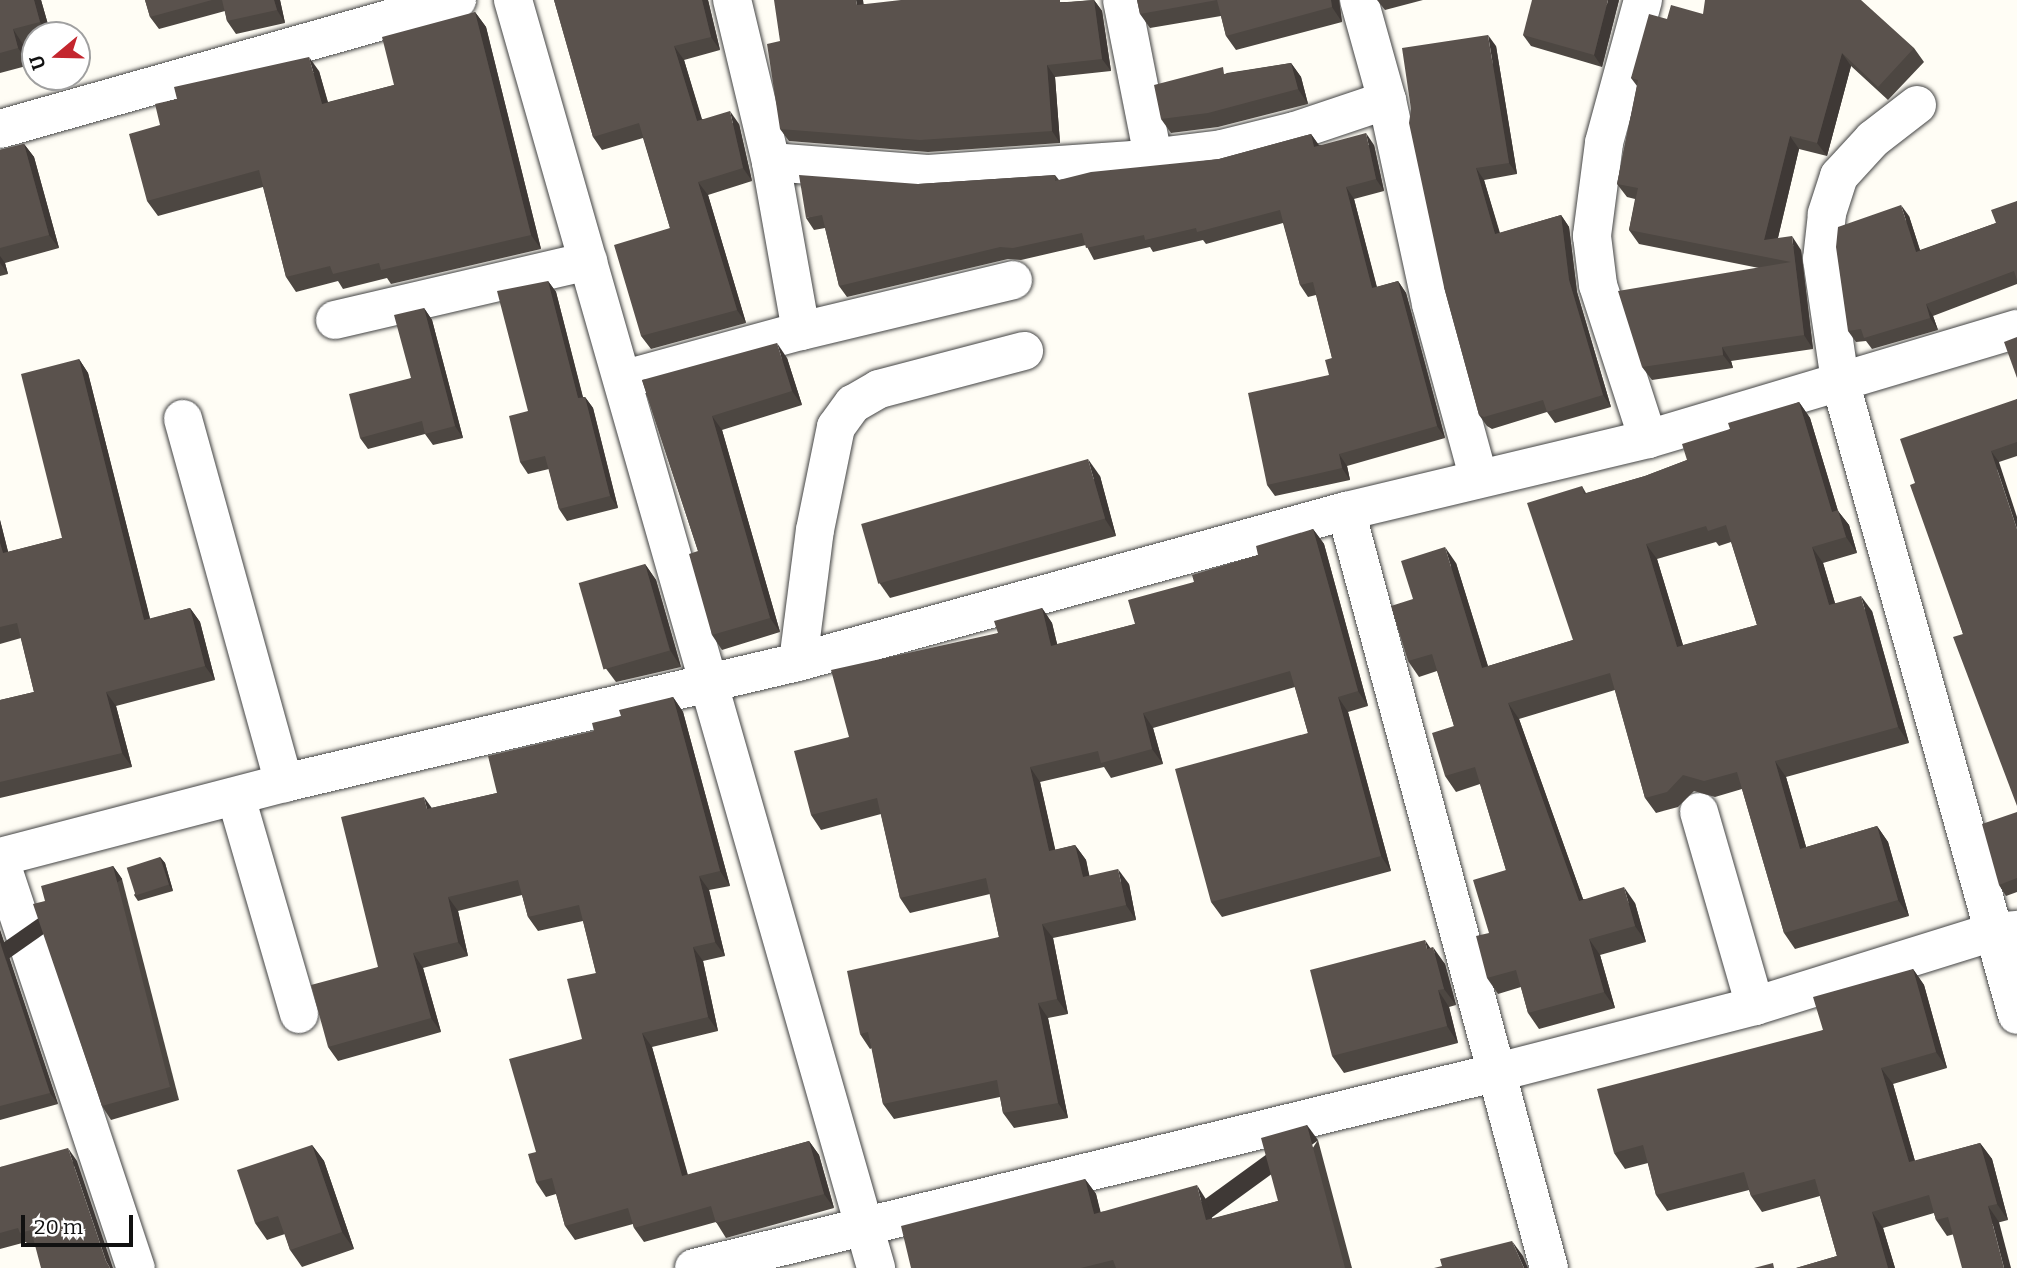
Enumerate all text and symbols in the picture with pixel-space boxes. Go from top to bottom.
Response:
north arrow [21,21,91,91]
text: U [24,52,51,73]
scale bar [24,1202,136,1246]
text: 20 m [34,1214,83,1240]

